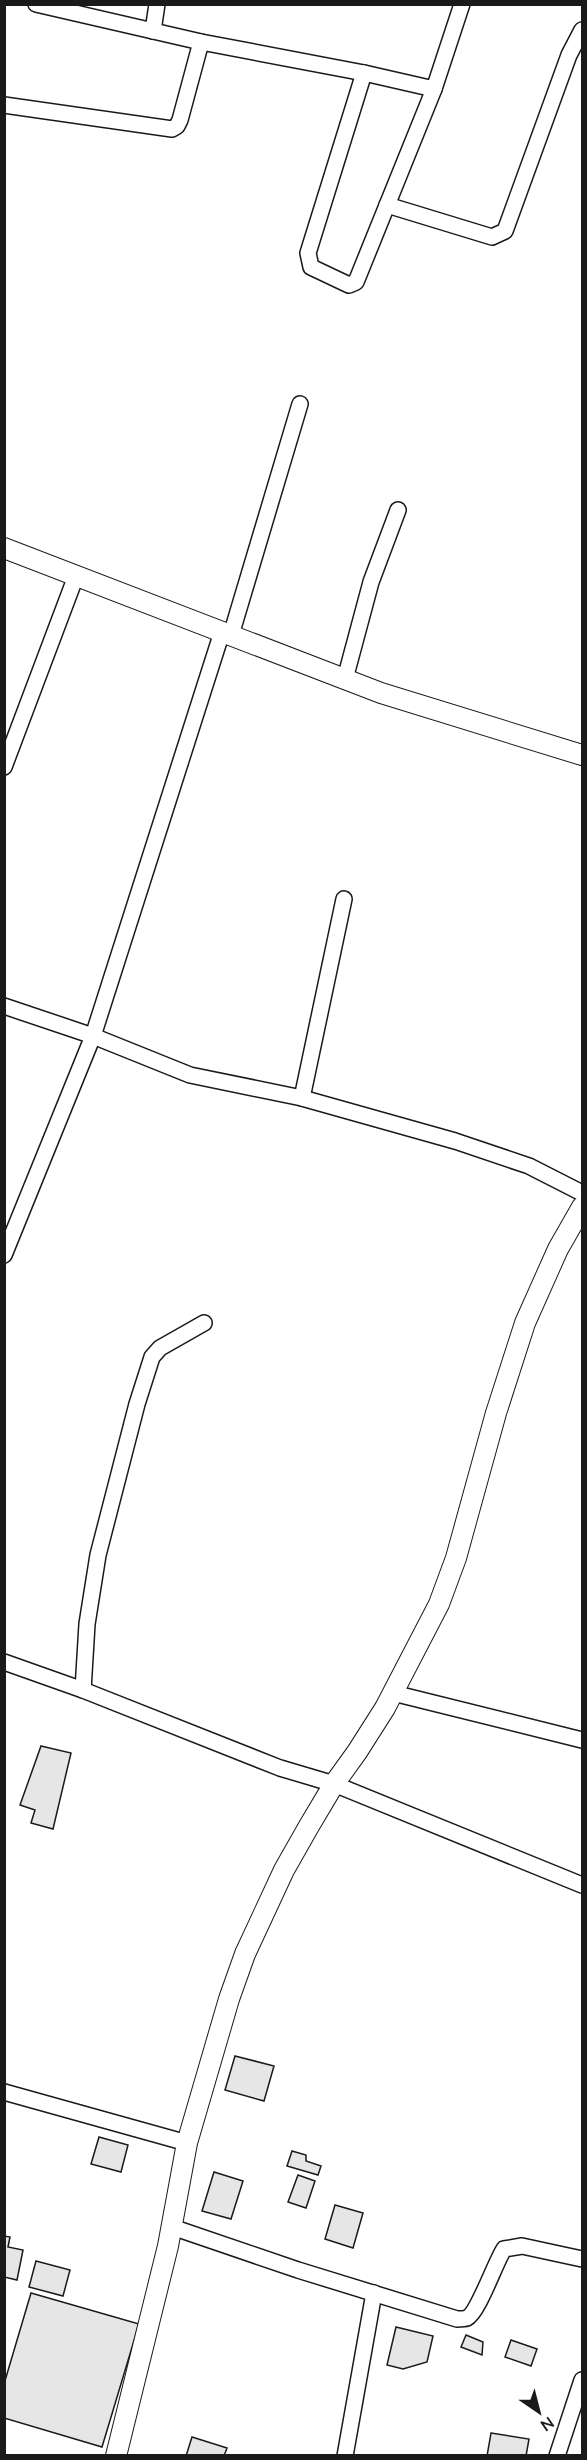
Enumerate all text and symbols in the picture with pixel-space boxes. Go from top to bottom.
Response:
north arrow [509,2382,569,2442]
text: N [536,2411,558,2436]

